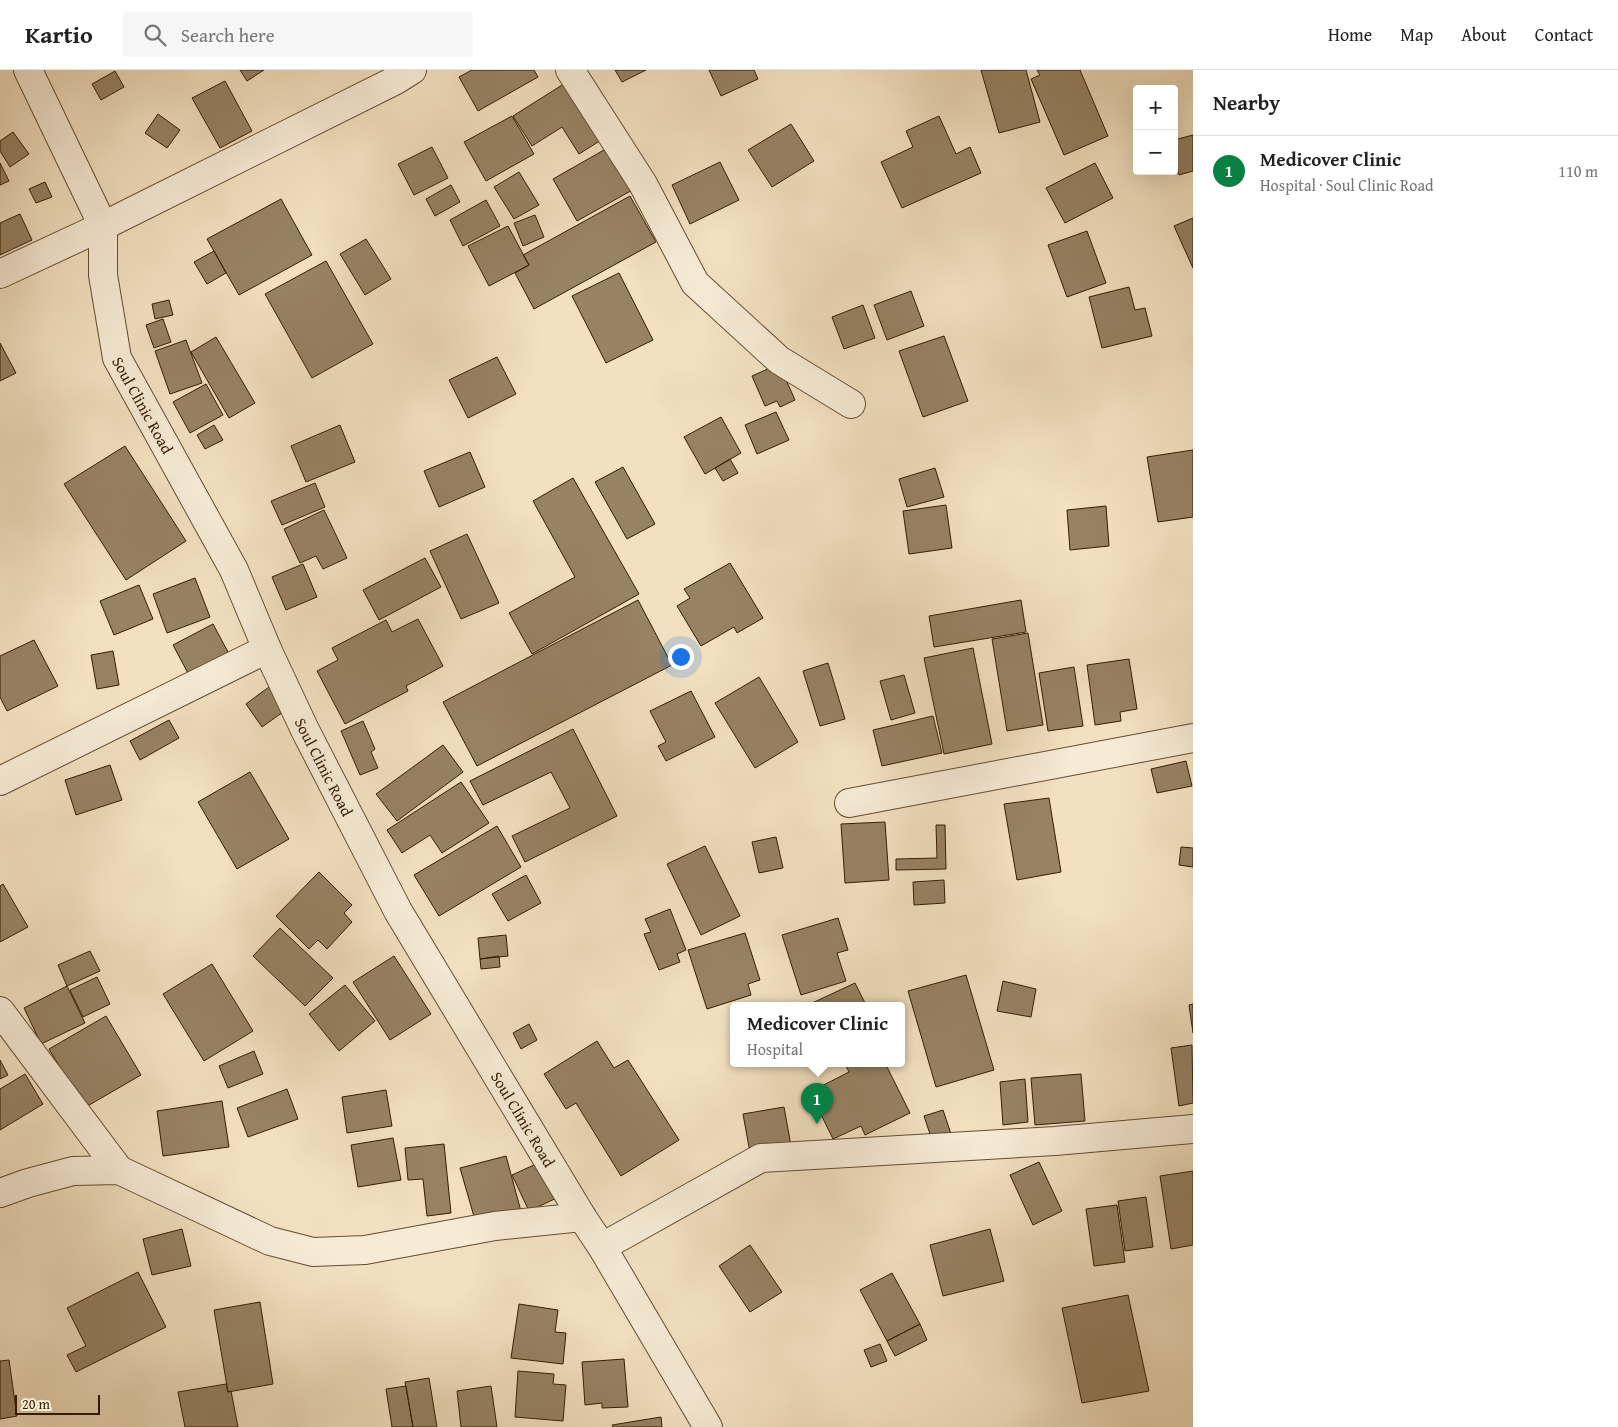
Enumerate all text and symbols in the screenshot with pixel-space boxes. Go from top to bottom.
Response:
search box [123,12,473,57]
text: Kartio [25,17,93,52]
icon: search [141,21,169,49]
text: Search here [181,21,275,49]
text: Home [1328,21,1372,48]
text: Map [1400,21,1433,48]
text: About [1461,21,1507,48]
text: Contact [1535,21,1593,48]
map controls [1133,85,1178,175]
button: + [1133,85,1178,130]
text: Nearby [1213,87,1280,118]
button: − [1133,130,1178,175]
text: Medicover Clinic [1260,145,1401,173]
text: 1 [1225,159,1233,183]
text: 110 m [1558,159,1598,183]
text: Hospital · Soul Clinic Road [1260,173,1434,197]
street label: Soul Clinic Road [106,352,180,459]
your location [668,644,694,670]
street label: Soul Clinic Road [289,714,360,821]
popup [730,1002,905,1067]
text: Medicover Clinic [747,1009,888,1037]
text: Hospital [747,1037,803,1061]
street label: Soul Clinic Road [485,1067,562,1172]
pin: 1 [801,1083,833,1124]
scale bar [15,1392,100,1415]
text: 20 m [22,1394,50,1414]

